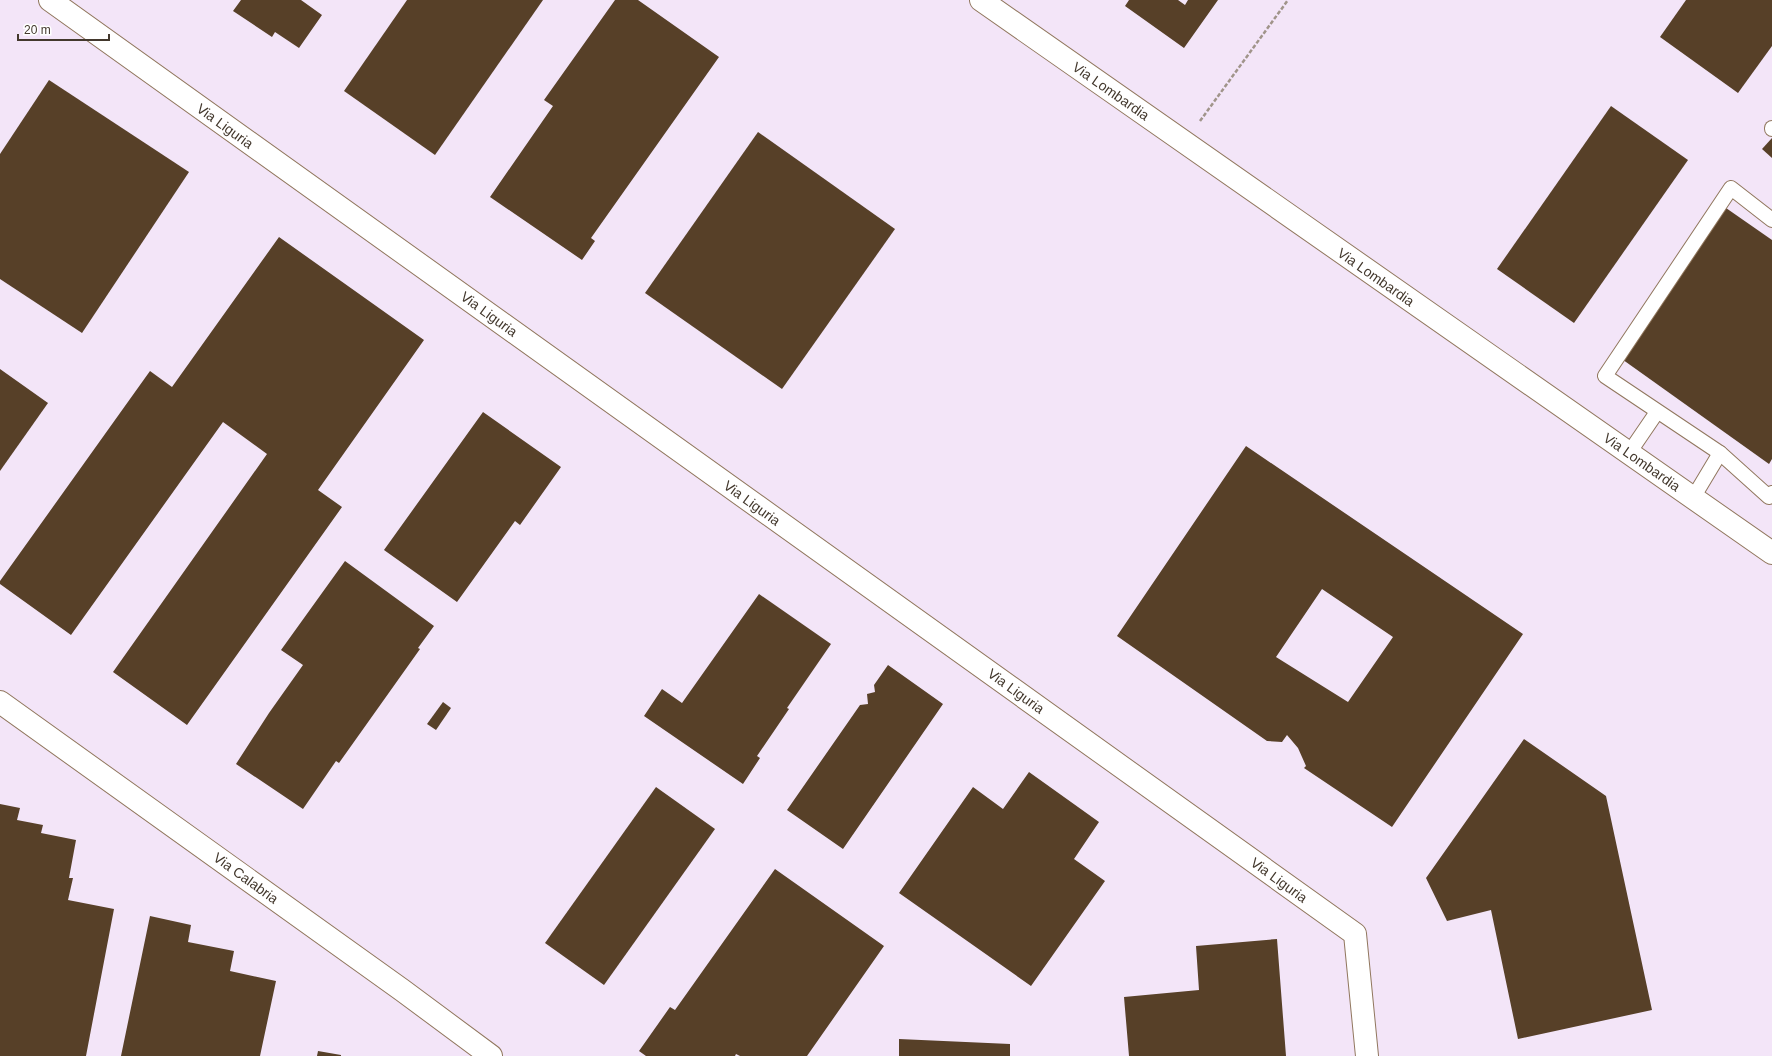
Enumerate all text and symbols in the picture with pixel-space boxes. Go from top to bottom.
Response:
scale bar [18,16,109,42]
text: 20 m [24,23,51,37]
street label: Via Lombardia [1070,59,1153,123]
street label: Via Liguria [194,100,257,152]
street label: Via Lombardia [1335,245,1418,309]
street label: Via Liguria [458,288,521,340]
street label: Via Lombardia [1601,430,1684,494]
street label: Via Liguria [721,477,784,529]
street label: Via Liguria [985,665,1048,717]
street label: Via Calabria [211,849,282,907]
street label: Via Liguria [1248,854,1311,906]

